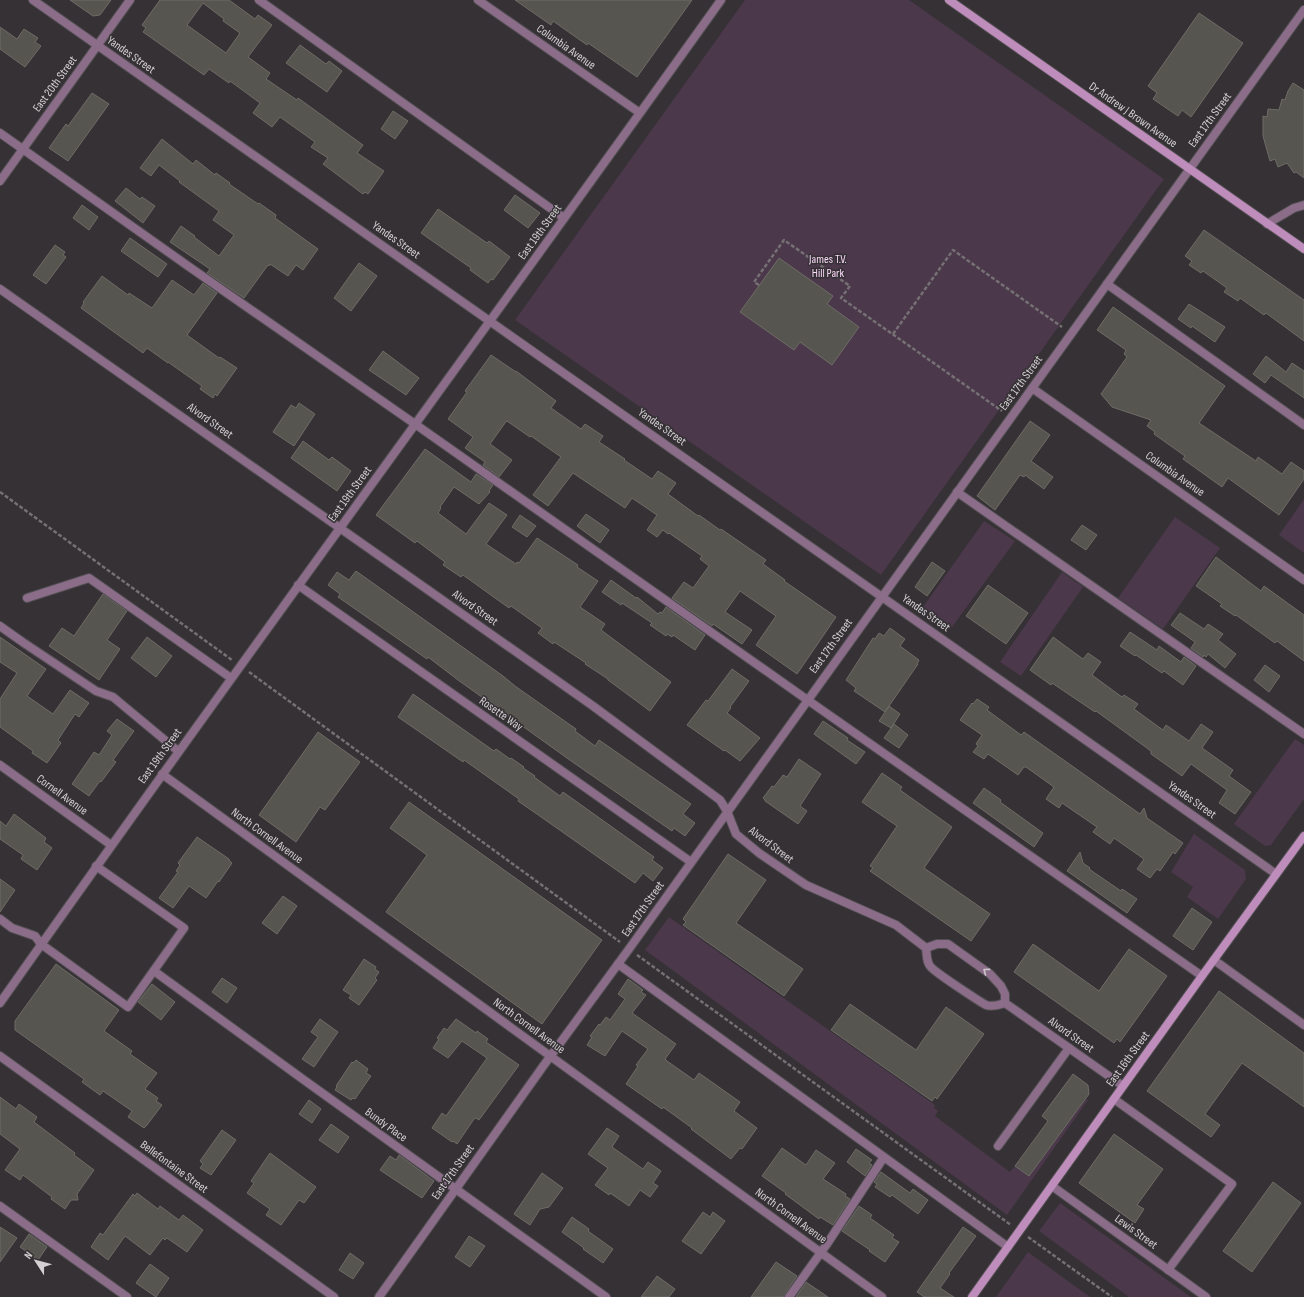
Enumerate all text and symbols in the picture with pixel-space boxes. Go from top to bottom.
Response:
street label: Columbia Avenue [534,21,599,73]
street label: Yandes Street [104,33,158,77]
street label: East 20th Street [30,53,81,115]
street label: Dr Andrew J Brown Avenue [1086,79,1180,151]
street label: East 17th Street [1185,89,1235,150]
street label: East 19th Street [515,201,565,263]
street label: Yandes Street [369,218,423,262]
park label: James T.V. Hill Park [808,252,847,281]
street label: East 17th Street [996,352,1046,413]
street label: Alvord Street [183,399,236,442]
street label: Yandes Street [635,405,689,449]
street label: Columbia Avenue [1143,448,1208,500]
street label: East 19th Street [325,463,375,525]
street label: Alvord Street [448,586,501,629]
street label: Yandes Street [899,591,953,635]
street label: East 17th Street [806,615,856,676]
street label: Rosette Way [476,693,526,735]
street label: East 19th Street [135,725,185,787]
street label: Cornell Avenue [33,771,91,819]
street label: Yandes Street [1165,778,1219,822]
street label: North Cornell Avenue [228,805,306,867]
street label: Alvord Street [745,823,797,867]
street label: East 17th Street [618,878,668,940]
one-way arrow [983,969,990,976]
street label: North Cornell Avenue [490,995,568,1057]
street label: Alvord Street [1044,1013,1097,1056]
street label: East 16th Street [1103,1028,1153,1090]
street label: Bundy Place [362,1105,410,1145]
street label: Bellefontaine Street [137,1137,211,1197]
street label: East 17th Street [428,1141,478,1203]
street label: North Cornell Avenue [752,1185,830,1247]
street label: Lewis Street [1112,1211,1161,1253]
north arrow [16,1241,56,1281]
text: N [21,1249,35,1262]

